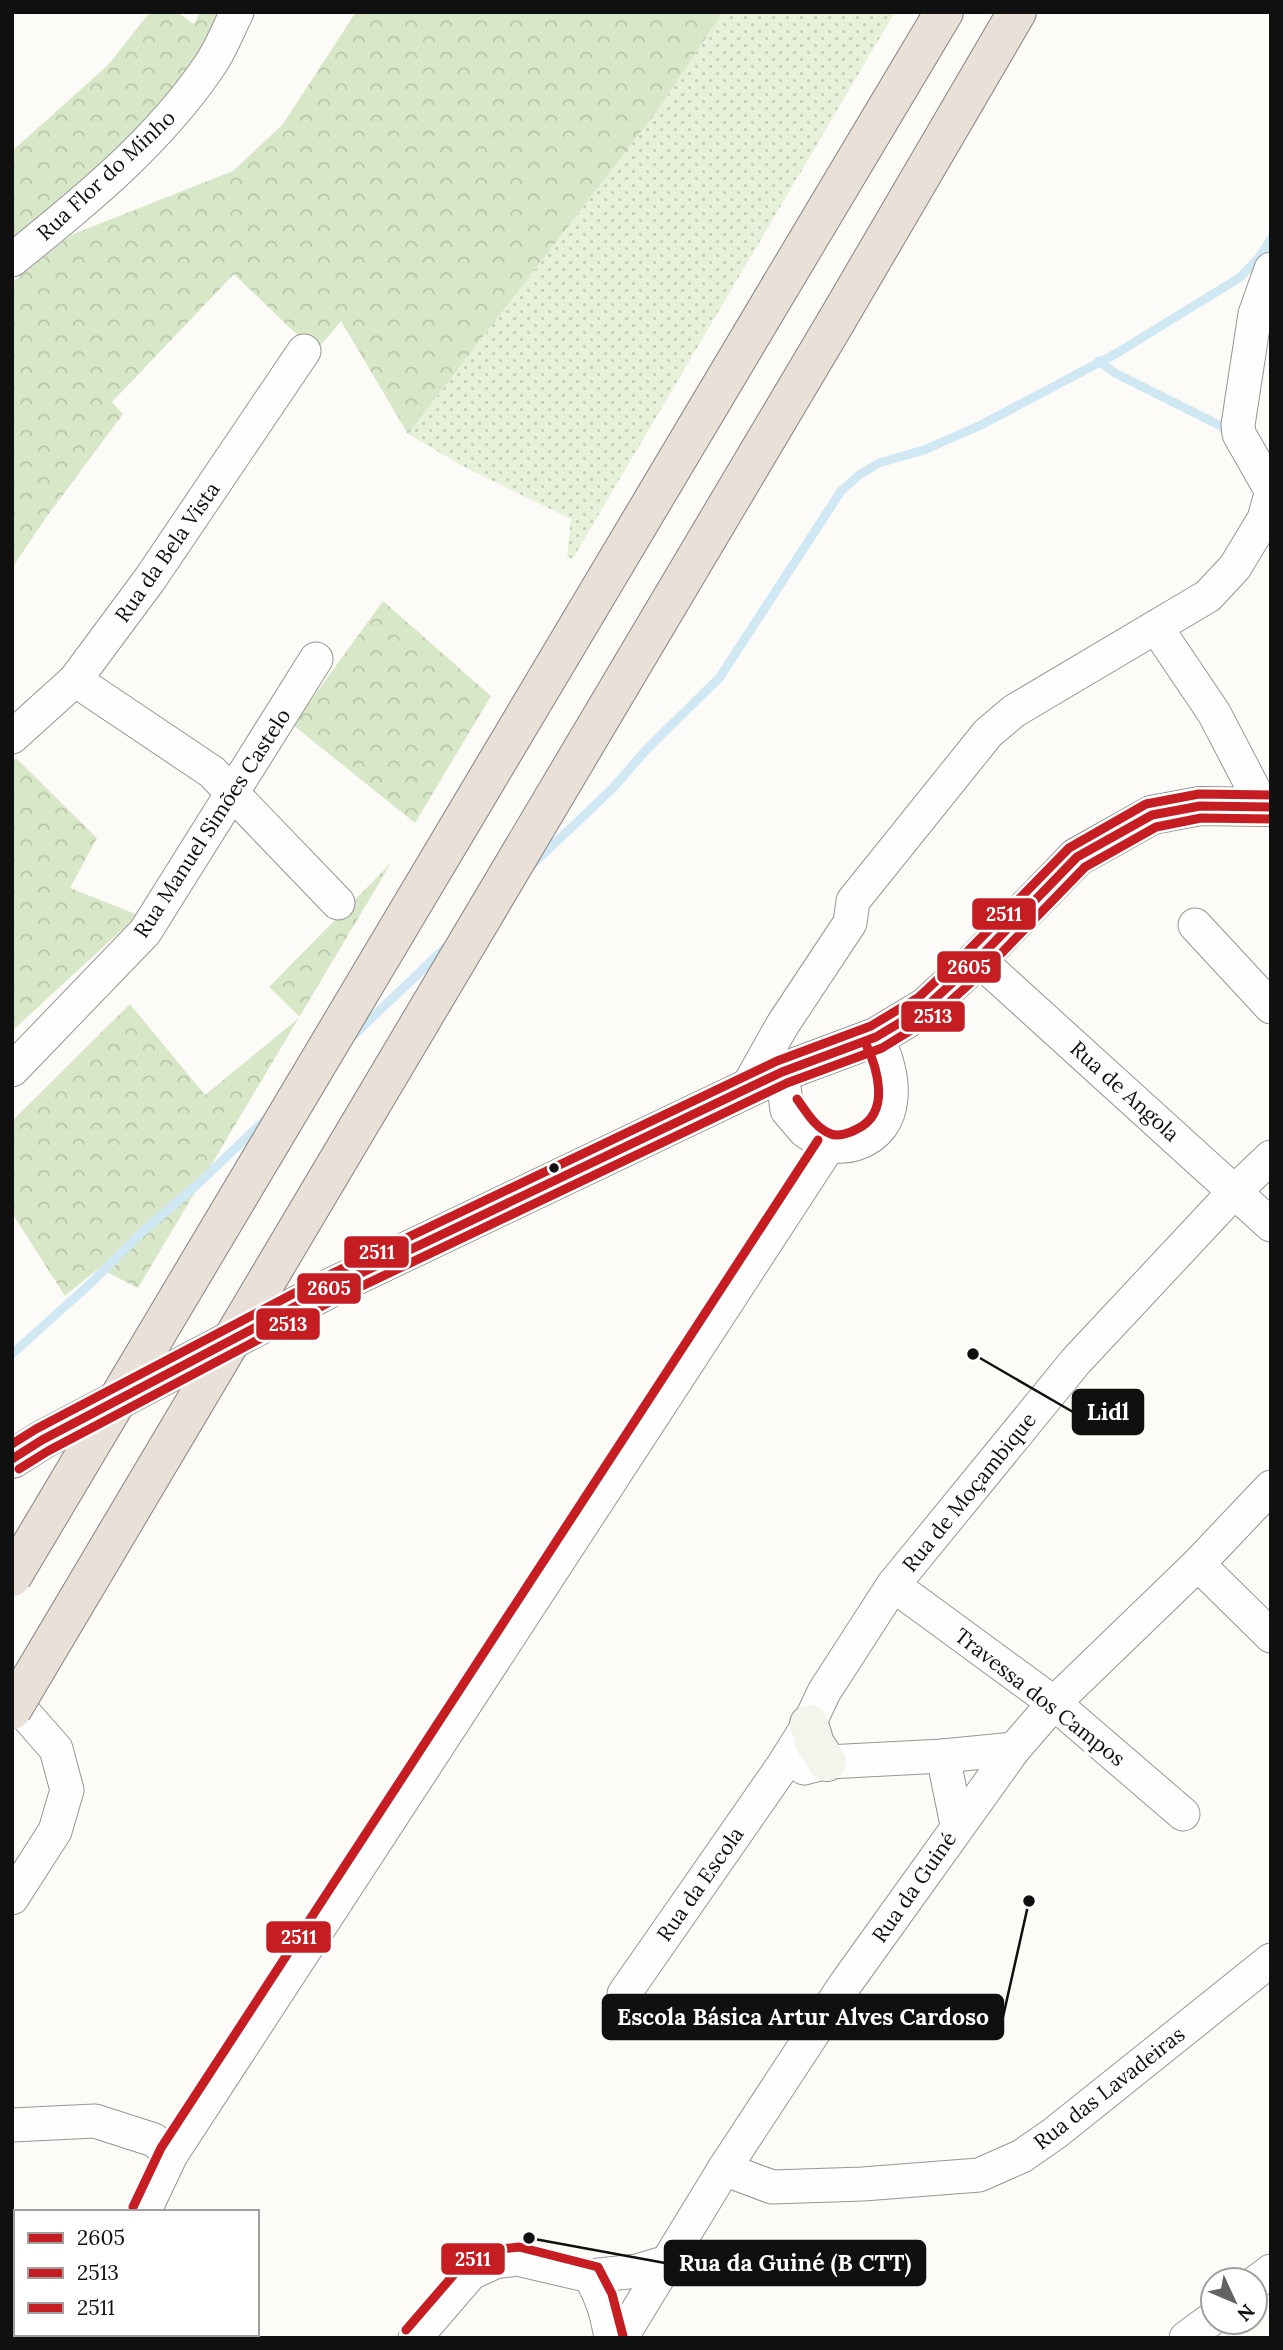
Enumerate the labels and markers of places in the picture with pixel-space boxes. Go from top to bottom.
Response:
unlabelled marker [547,1161,561,1175]
callout: Lidl [1073,1390,1143,1434]
callout: Escola Básica Artur Alves Cardoso [603,1995,1003,2039]
callout: Rua da Guiné (B CTT) [665,2241,925,2285]

